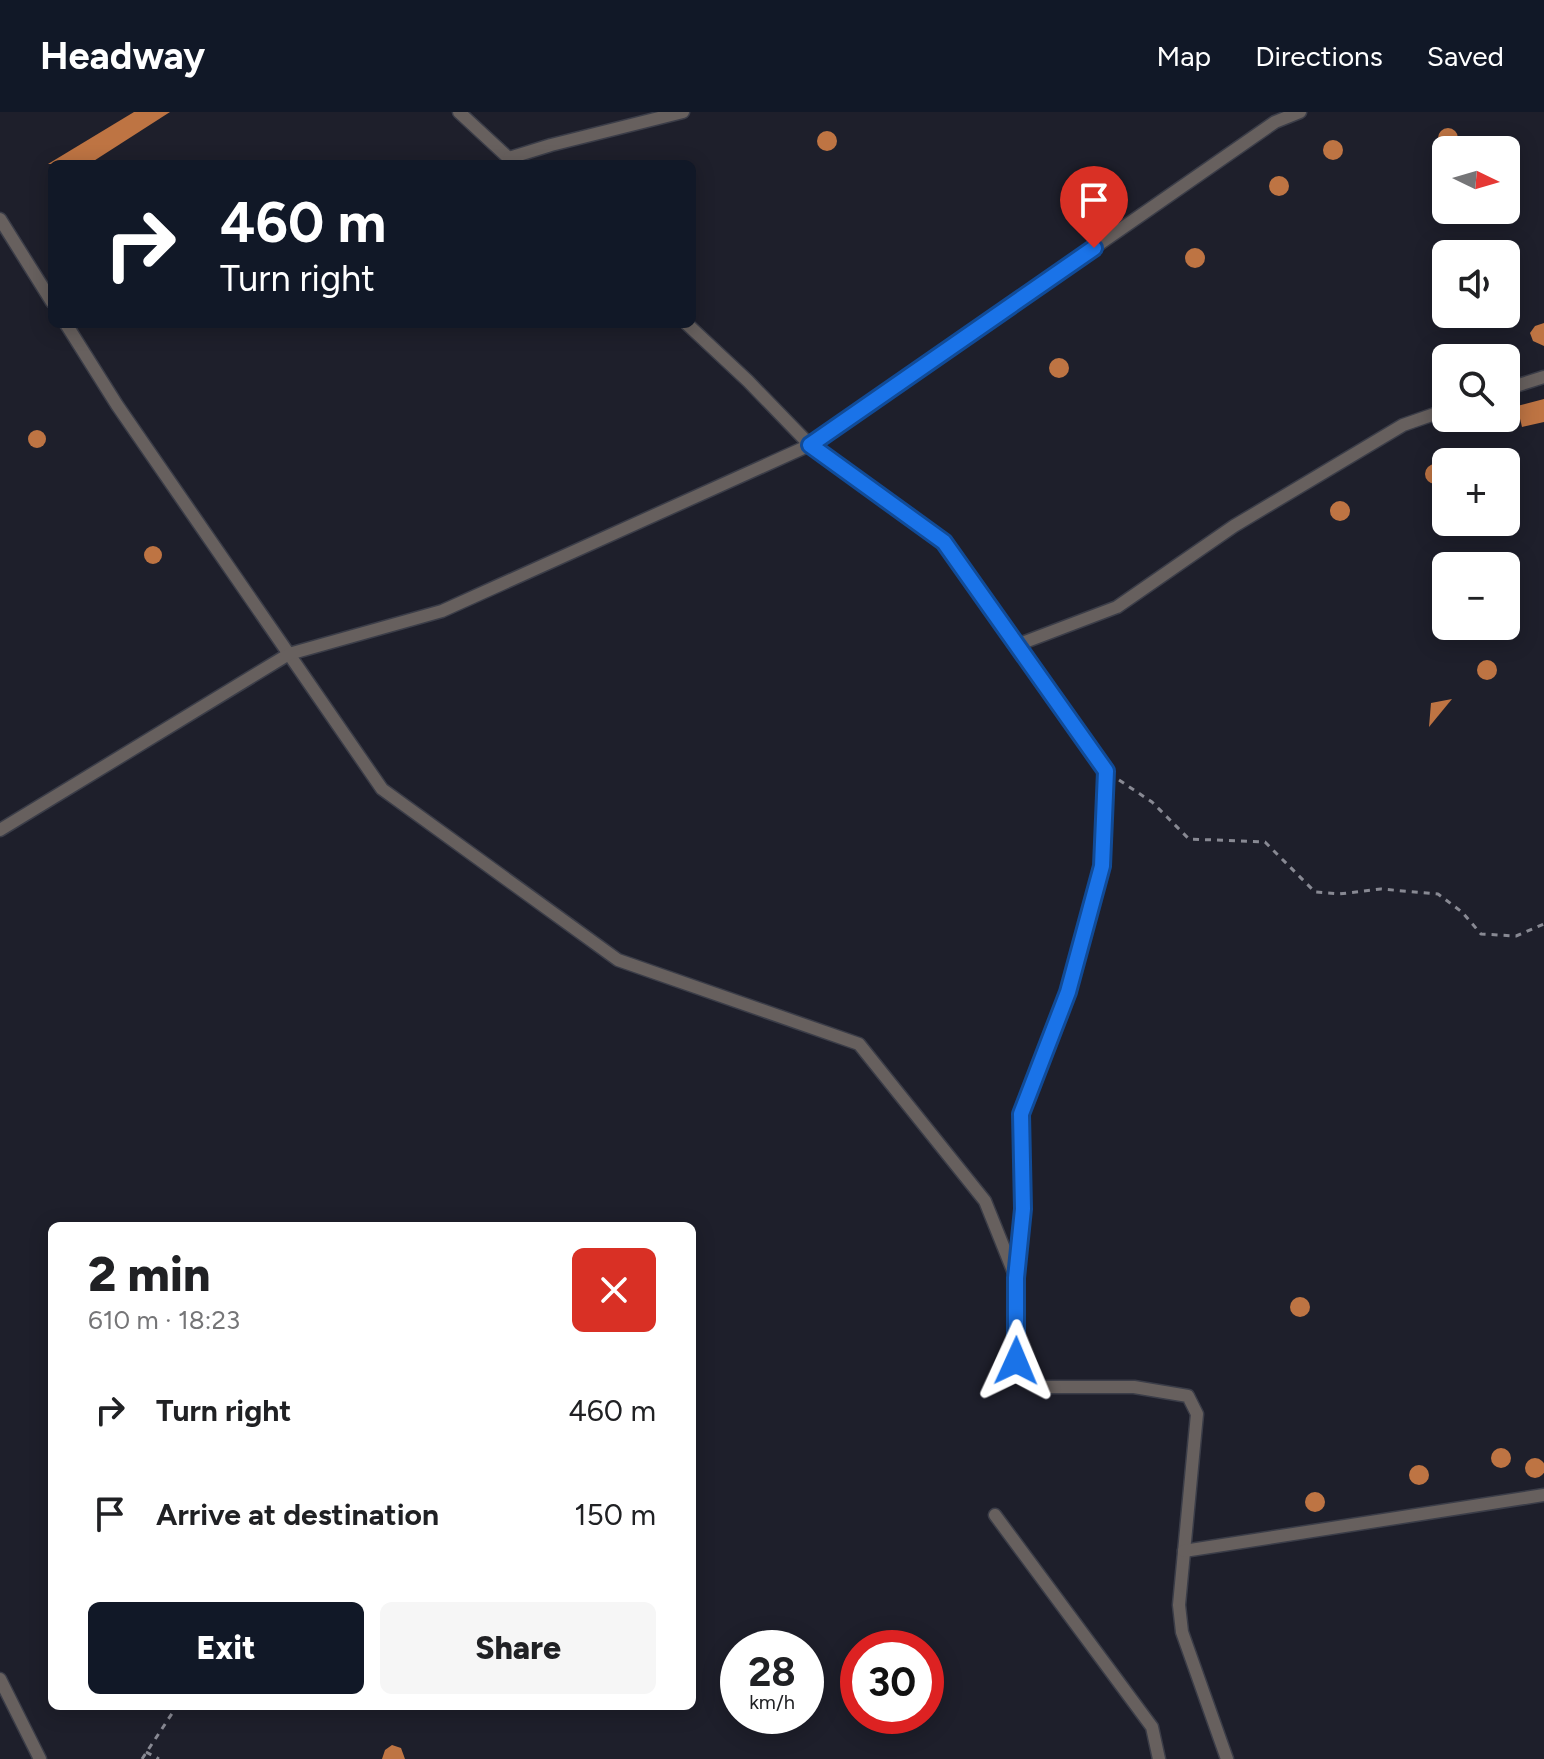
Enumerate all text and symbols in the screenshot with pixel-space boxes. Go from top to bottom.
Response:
text: Headway [40,33,205,79]
text: Map [1157,39,1211,73]
text: Directions [1255,39,1383,73]
text: Saved [1427,39,1504,73]
north arrow [1432,136,1520,224]
map controls [1432,136,1520,640]
pin [1060,166,1128,248]
icon: arrive [1072,178,1116,222]
text: 460 m [220,189,386,256]
icon: right [88,192,192,296]
button: sound [1432,240,1520,328]
text: Turn right [220,257,375,300]
button: search [1432,344,1520,432]
button: + [1432,448,1520,536]
button: − [1432,552,1520,640]
text: 2 min [88,1245,211,1303]
button: close [572,1248,656,1332]
text: 610 m · 18:23 [88,1304,240,1336]
position arrow [974,1319,1058,1403]
icon: right [88,1388,132,1432]
text: Turn right [156,1392,291,1429]
text: 460 m [568,1392,656,1429]
icon: arrive [88,1492,132,1536]
text: Arrive at destination [156,1496,439,1533]
text: 150 m [574,1496,656,1533]
button: Exit [88,1602,364,1694]
button: Share [380,1602,656,1694]
speed limit sign: 30 [840,1630,944,1734]
text: 28 [748,1648,796,1696]
text: km/h [749,1690,795,1714]

